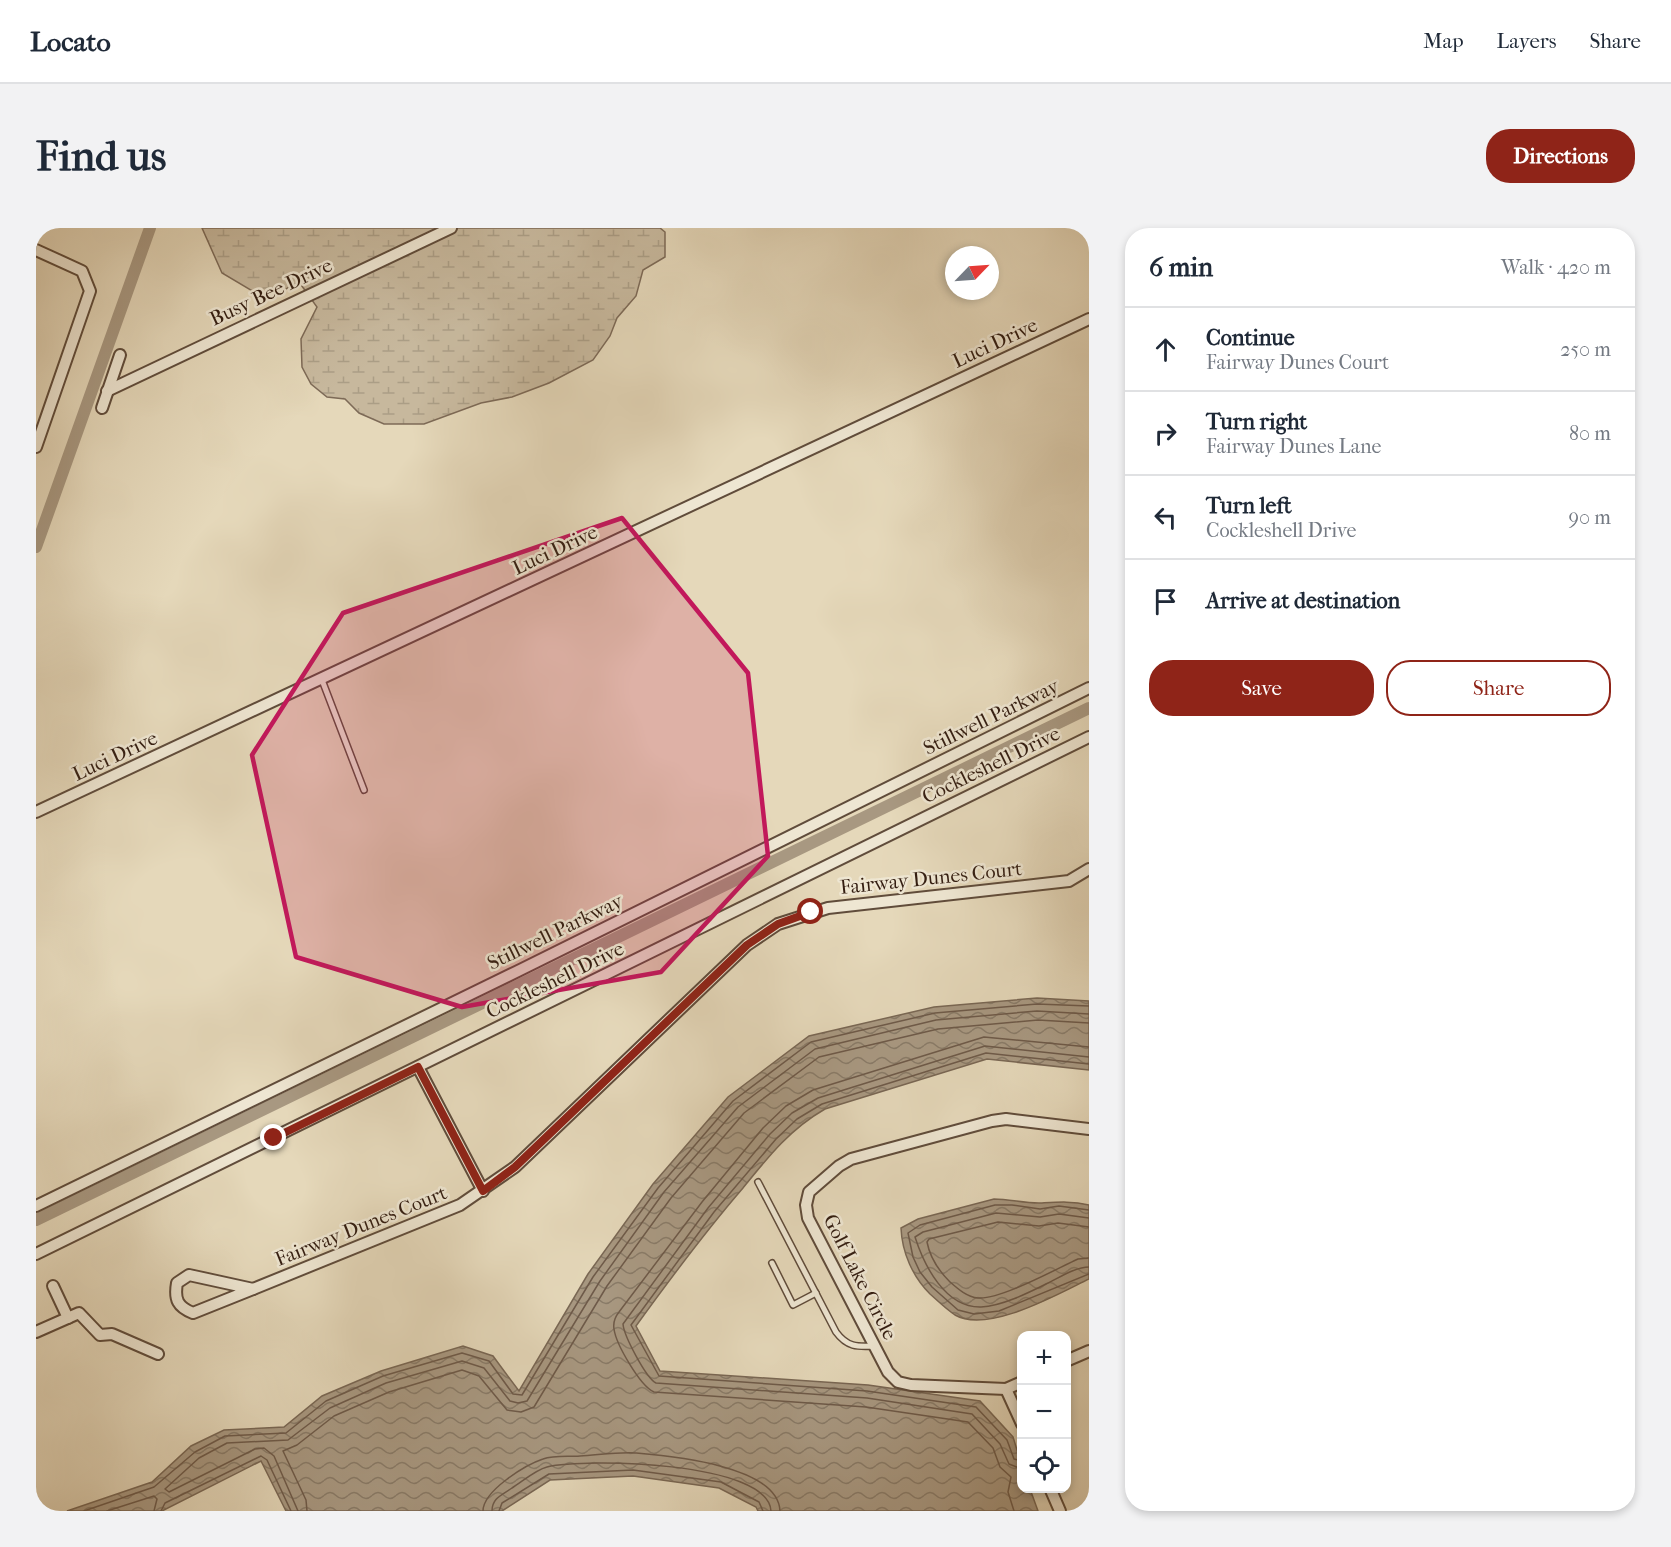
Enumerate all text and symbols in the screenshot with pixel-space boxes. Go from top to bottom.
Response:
text: Locato [30,25,111,58]
text: Map [1423,29,1464,53]
text: Layers [1497,29,1556,53]
text: Share [1589,29,1641,53]
button: Directions [1486,129,1635,183]
text: Find us [36,132,166,181]
north arrow [945,246,999,300]
text: 6 min [1149,252,1213,283]
street label: Busy Bee Drive [206,254,336,330]
text: Walk · 420 m [1501,256,1611,279]
street label: Luci Drive [949,313,1041,373]
text: Continue [1206,325,1295,351]
icon: ahead [1149,333,1182,366]
text: 250 m [1560,338,1611,361]
text: Fairway Dunes Court [1206,351,1389,374]
text: Turn right [1206,409,1307,435]
icon: right [1149,417,1182,450]
text: 80 m [1569,422,1611,445]
text: Fairway Dunes Lane [1206,435,1381,458]
text: Turn left [1206,493,1292,519]
icon: left [1149,501,1182,534]
text: 90 m [1569,506,1611,529]
text: Cockleshell Drive [1206,519,1356,542]
street label: Luci Drive [509,520,601,580]
icon: arrive [1149,585,1182,618]
text: Arrive at destination [1206,588,1400,614]
button: Save [1149,660,1374,716]
button: Share [1386,660,1611,716]
street label: Stillwell Parkway [919,674,1064,760]
street label: Cockleshell Drive [918,722,1064,808]
street label: Luci Drive [69,726,161,786]
street label: Fairway Dunes Court [839,857,1023,899]
street label: Stillwell Parkway [483,889,628,975]
route start [797,898,823,924]
street label: Cockleshell Drive [482,937,628,1023]
route end [260,1124,286,1150]
street label: Fairway Dunes Court [272,1181,450,1271]
street label: Golf Lake Circle [818,1210,902,1344]
map controls [1017,1331,1071,1493]
button: + [1017,1331,1071,1385]
button: − [1017,1385,1071,1439]
button: locate [1017,1439,1071,1493]

